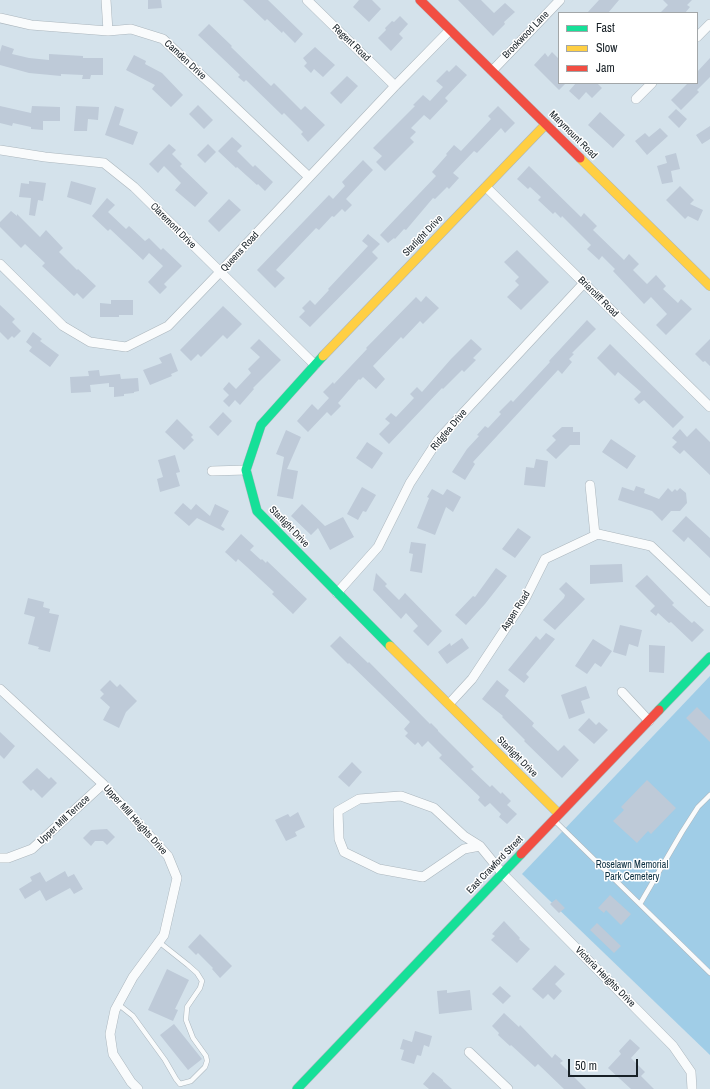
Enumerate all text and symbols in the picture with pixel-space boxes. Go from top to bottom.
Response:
street label: Brookwood Lane [500,9,552,61]
legend [558,12,698,84]
text: Fast [596,20,615,36]
street label: Regent Road [329,22,373,64]
street label: Camden Drive [162,38,208,82]
text: Slow [596,40,617,56]
text: Jam [596,60,615,76]
street label: Marymount Road [547,109,599,161]
street label: Claremont Drive [148,201,198,251]
street label: Starlight Drive [400,213,446,259]
street label: Queens Road [218,229,262,275]
street label: Briarcliff Road [575,274,621,320]
street label: Ridglea Drive [428,407,470,453]
street label: Starlight Drive [266,504,312,550]
street label: Aspen Road [499,589,533,633]
street label: Starlight Drive [494,734,540,780]
street label: Upper Mill Heights Drive [101,783,169,857]
street label: Upper Mill Terrace [35,793,93,847]
street label: East Crawford Street [464,833,526,897]
park label: Roselawn Memorial Park Cemetery [596,859,668,882]
street label: Victoria Heights Drive [572,944,638,1010]
scale bar [570,1051,640,1077]
text: 50 m [575,1058,597,1074]

